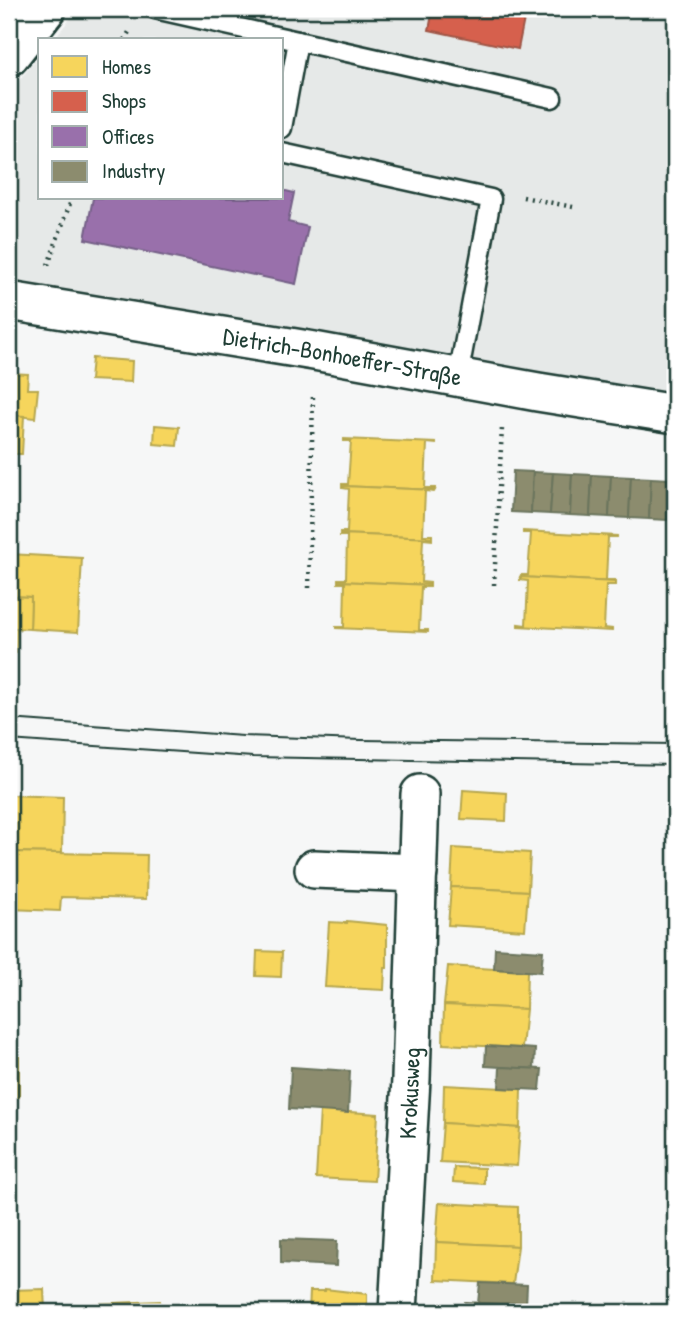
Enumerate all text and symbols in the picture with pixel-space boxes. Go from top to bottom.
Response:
legend [38,38,284,200]
text: Homes [102,52,151,81]
text: Shops [102,86,146,115]
text: Offices [102,122,154,151]
text: Industry [102,156,165,185]
street label: Dietrich-Bonhoeffer-Straße [221,319,465,393]
street label: Krokusweg [391,1047,427,1140]

